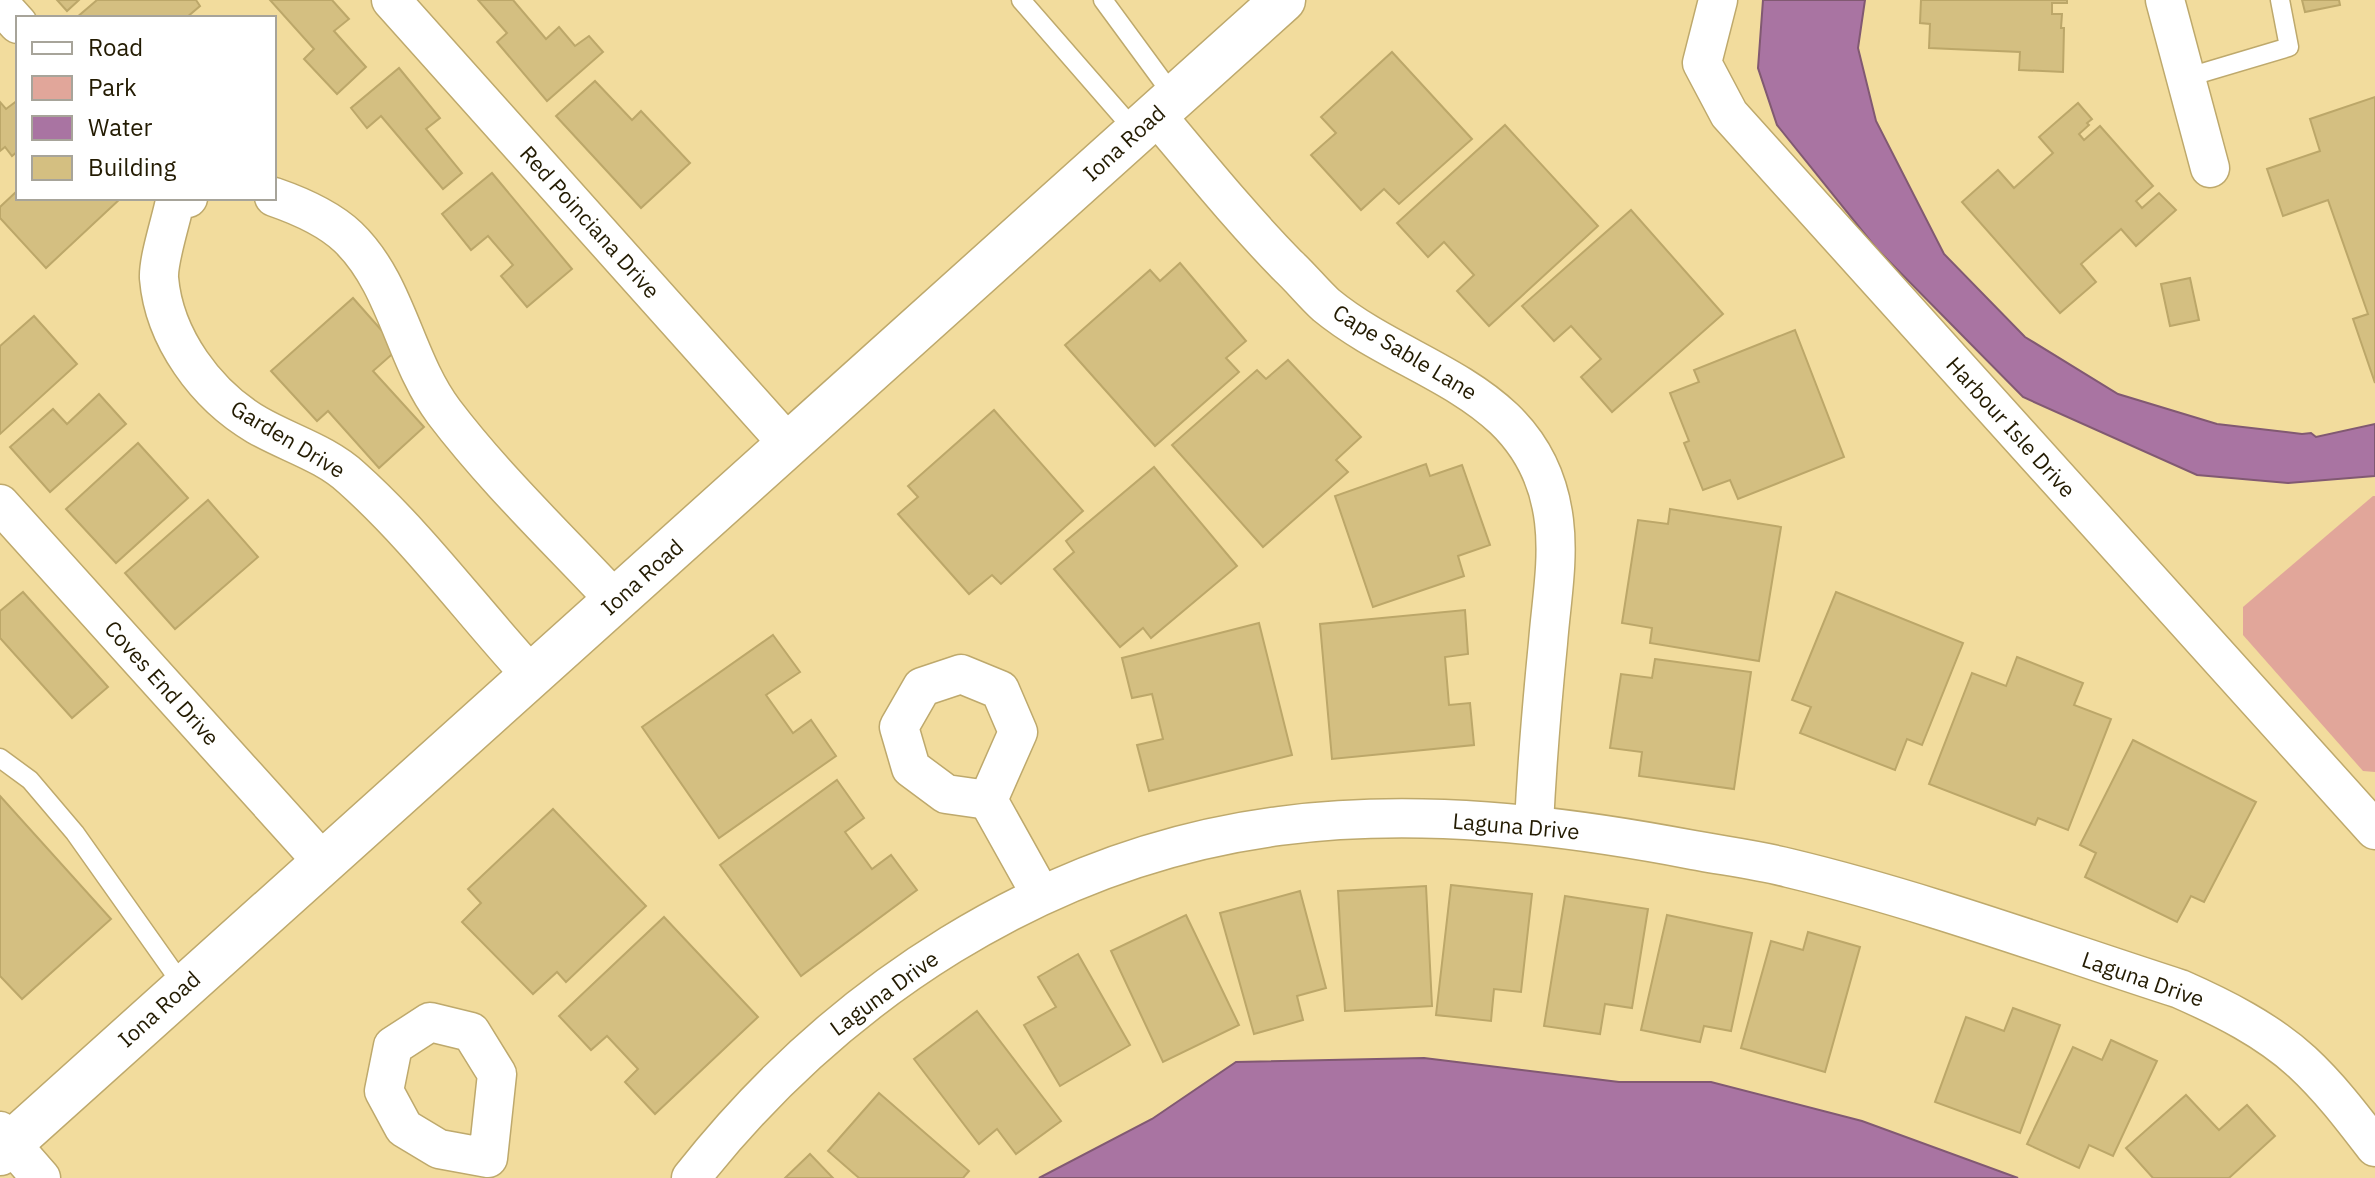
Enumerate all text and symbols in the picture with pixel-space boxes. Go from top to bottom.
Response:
legend [16,16,276,200]
text: Road [88,31,143,63]
text: Park [88,71,137,103]
street label: Iona Road [1076,98,1171,187]
text: Water [88,111,152,143]
street label: Red Poinciana Drive [514,139,667,304]
text: Building [88,151,176,183]
street label: Cape Sable Lane [1328,297,1483,406]
street label: Harbour Isle Drive [1940,350,2082,503]
street label: Garden Drive [226,393,351,484]
street label: Iona Road [594,532,689,621]
street label: Coves End Drive [98,614,226,751]
street label: Laguna Drive [1451,806,1581,845]
street label: Laguna Drive [824,943,944,1042]
street label: Laguna Drive [2078,944,2208,1013]
street label: Iona Road [111,964,206,1053]

